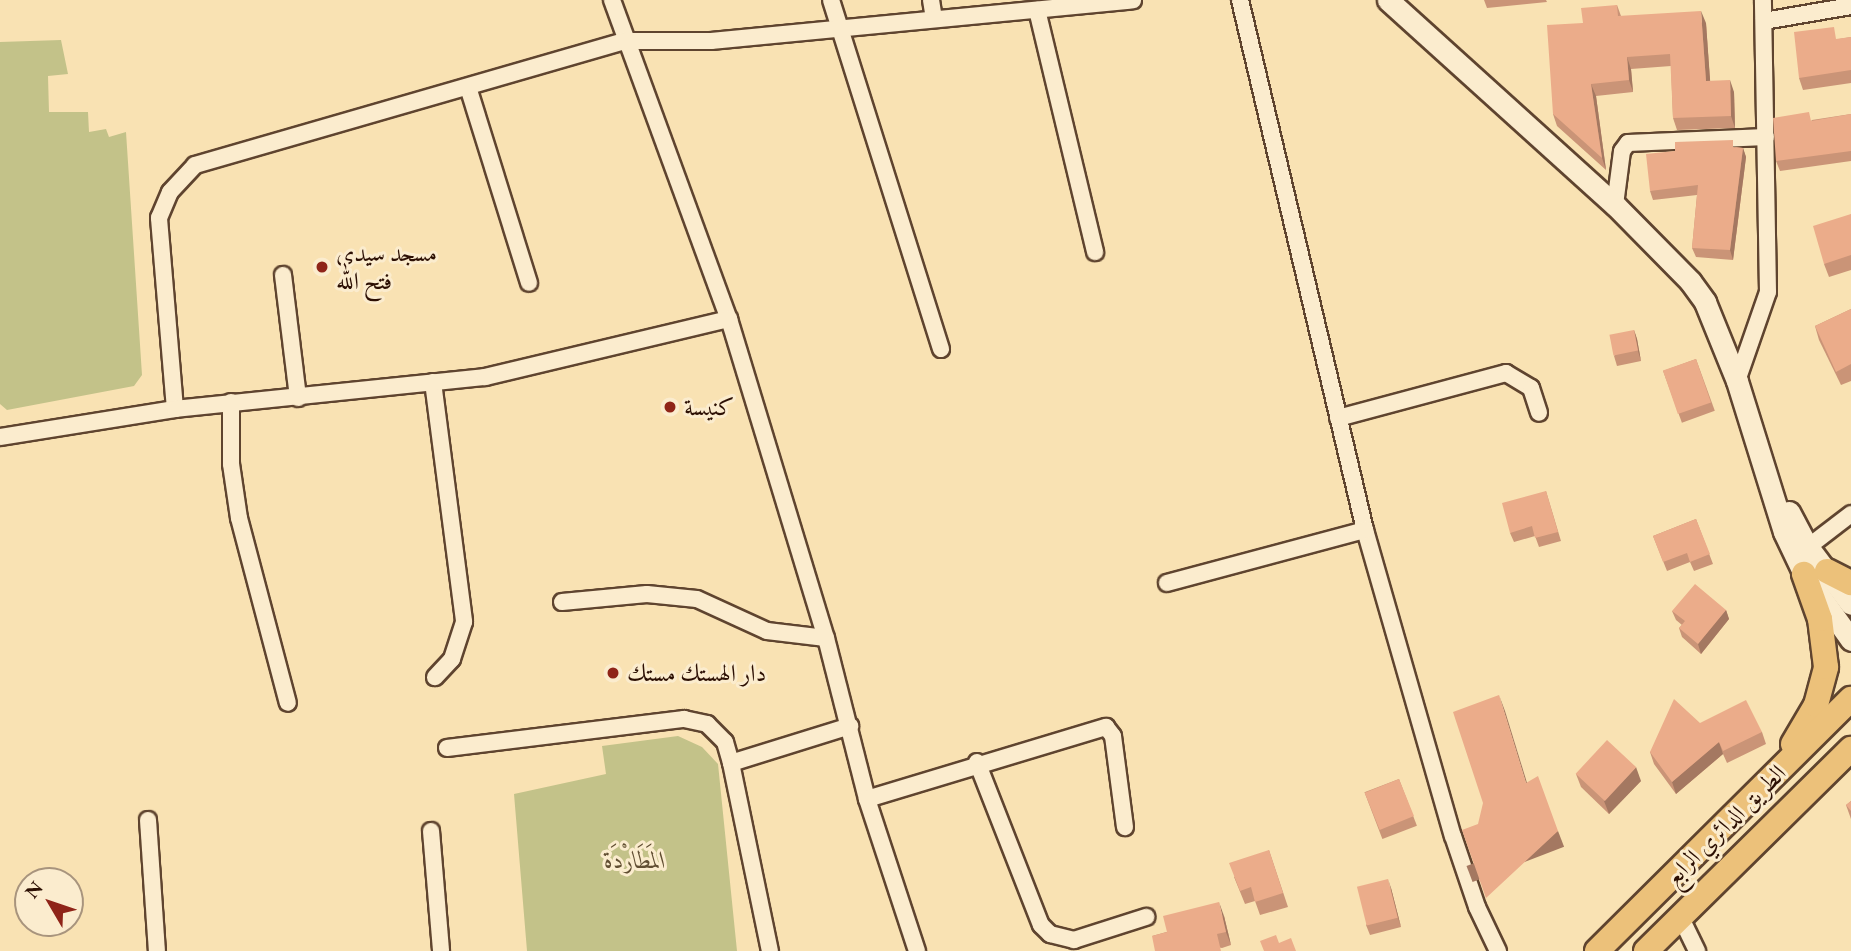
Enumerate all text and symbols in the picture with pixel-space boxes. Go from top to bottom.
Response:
place label: مسجد سيدي فتح الله [336,239,437,295]
marker: مسجد سيدي فتح الله [314,259,330,275]
place label: كنيسة [684,393,734,421]
marker: كنيسة [662,399,678,415]
place label: دار الهستك مستك [627,659,766,687]
marker: دار الهستك مستك [605,665,621,681]
street label: الطريق الدائري الرابع [1658,758,1792,892]
park label: المَطَارْدَة [604,846,666,874]
north arrow [14,867,84,937]
text: N [19,876,48,904]

